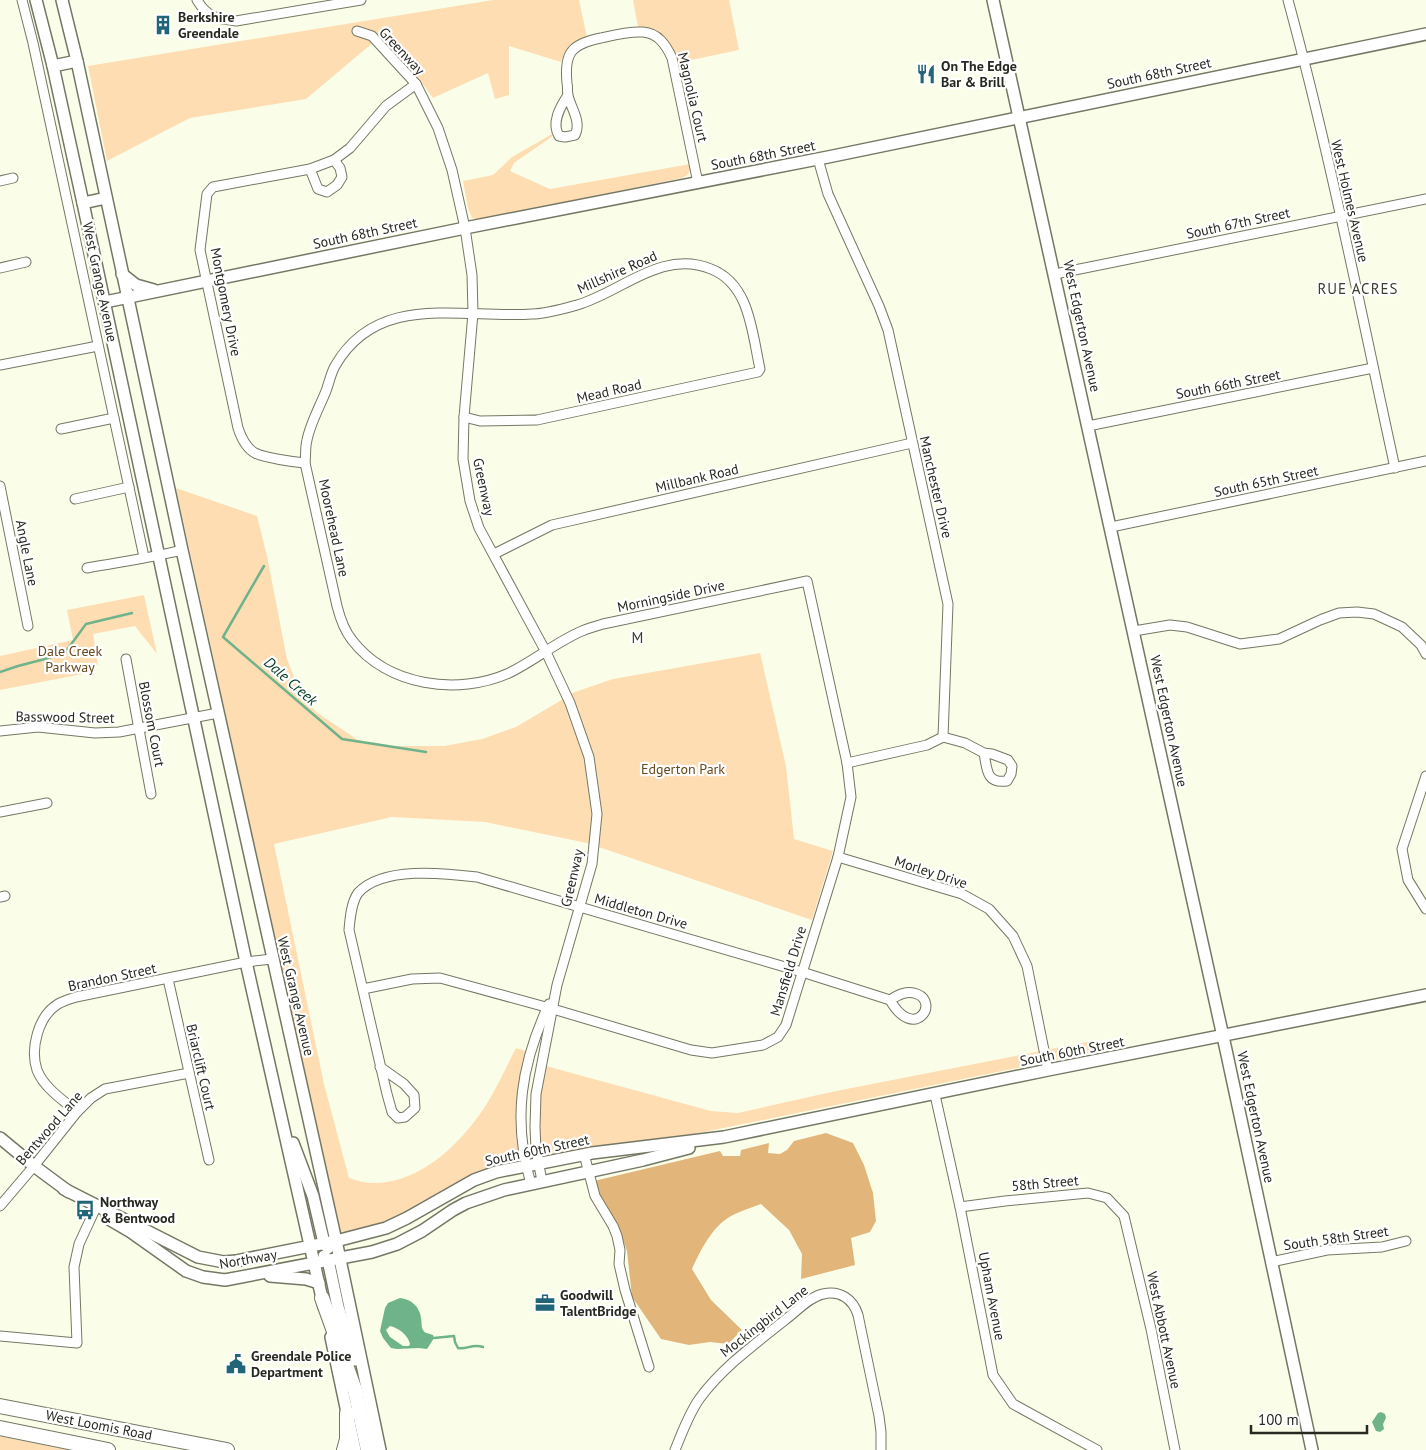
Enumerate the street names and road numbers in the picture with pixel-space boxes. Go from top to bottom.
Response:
street label: Greenway [375,23,429,79]
street label: Magnolia Court [674,50,712,144]
street label: South 68th Street [1105,53,1213,93]
street label: South 68th Street [709,136,817,174]
street label: West Holmes Avenue [1327,138,1373,264]
street label: South 67th Street [1185,203,1292,243]
street label: South 68th Street [311,213,419,253]
street label: West Grange Avenue [79,220,121,344]
street label: Montgomery Drive [207,246,245,358]
street label: Millshire Road [574,246,660,298]
street label: West Edgerton Avenue [1059,259,1105,393]
street label: South 66th Street [1174,365,1282,403]
street label: Mead Road [575,375,643,407]
street label: Manchester Drive [916,434,956,540]
street label: Greenway [469,456,499,518]
street label: Millbank Road [654,460,740,496]
street label: South 65th Street [1212,461,1320,501]
street label: Moorehead Lane [315,477,353,579]
street label: Angle Lane [12,518,42,588]
street label: Morningside Drive [616,576,726,616]
street label: West Edgerton Avenue [1146,654,1192,788]
street label: Blossom Court [135,680,169,768]
street label: Basswood Street [15,707,115,727]
street label: Greenway [557,847,587,909]
street label: Morley Drive [892,852,970,892]
street label: Middleton Drive [592,889,690,933]
street label: Mansfield Drive [766,924,810,1018]
street label: West Grange Avenue [273,935,319,1057]
street label: Brandon Street [66,959,158,995]
street label: Briarclift Court [182,1022,220,1112]
street label: South 60th Street [1018,1032,1126,1070]
street label: West Edgerton Avenue [1233,1050,1279,1184]
street label: Bentwood Lane [12,1087,86,1169]
street label: South 60th Street [483,1130,591,1170]
street label: 58th Street [1011,1171,1079,1195]
street label: South 58th Street [1282,1222,1390,1254]
street label: Northway [218,1245,279,1273]
street label: Upham Avenue [975,1250,1009,1342]
street label: West Abbott Avenue [1143,1270,1185,1390]
street label: Mockingbird Lane [716,1281,812,1361]
street label: West Loomis Road [44,1406,154,1444]

